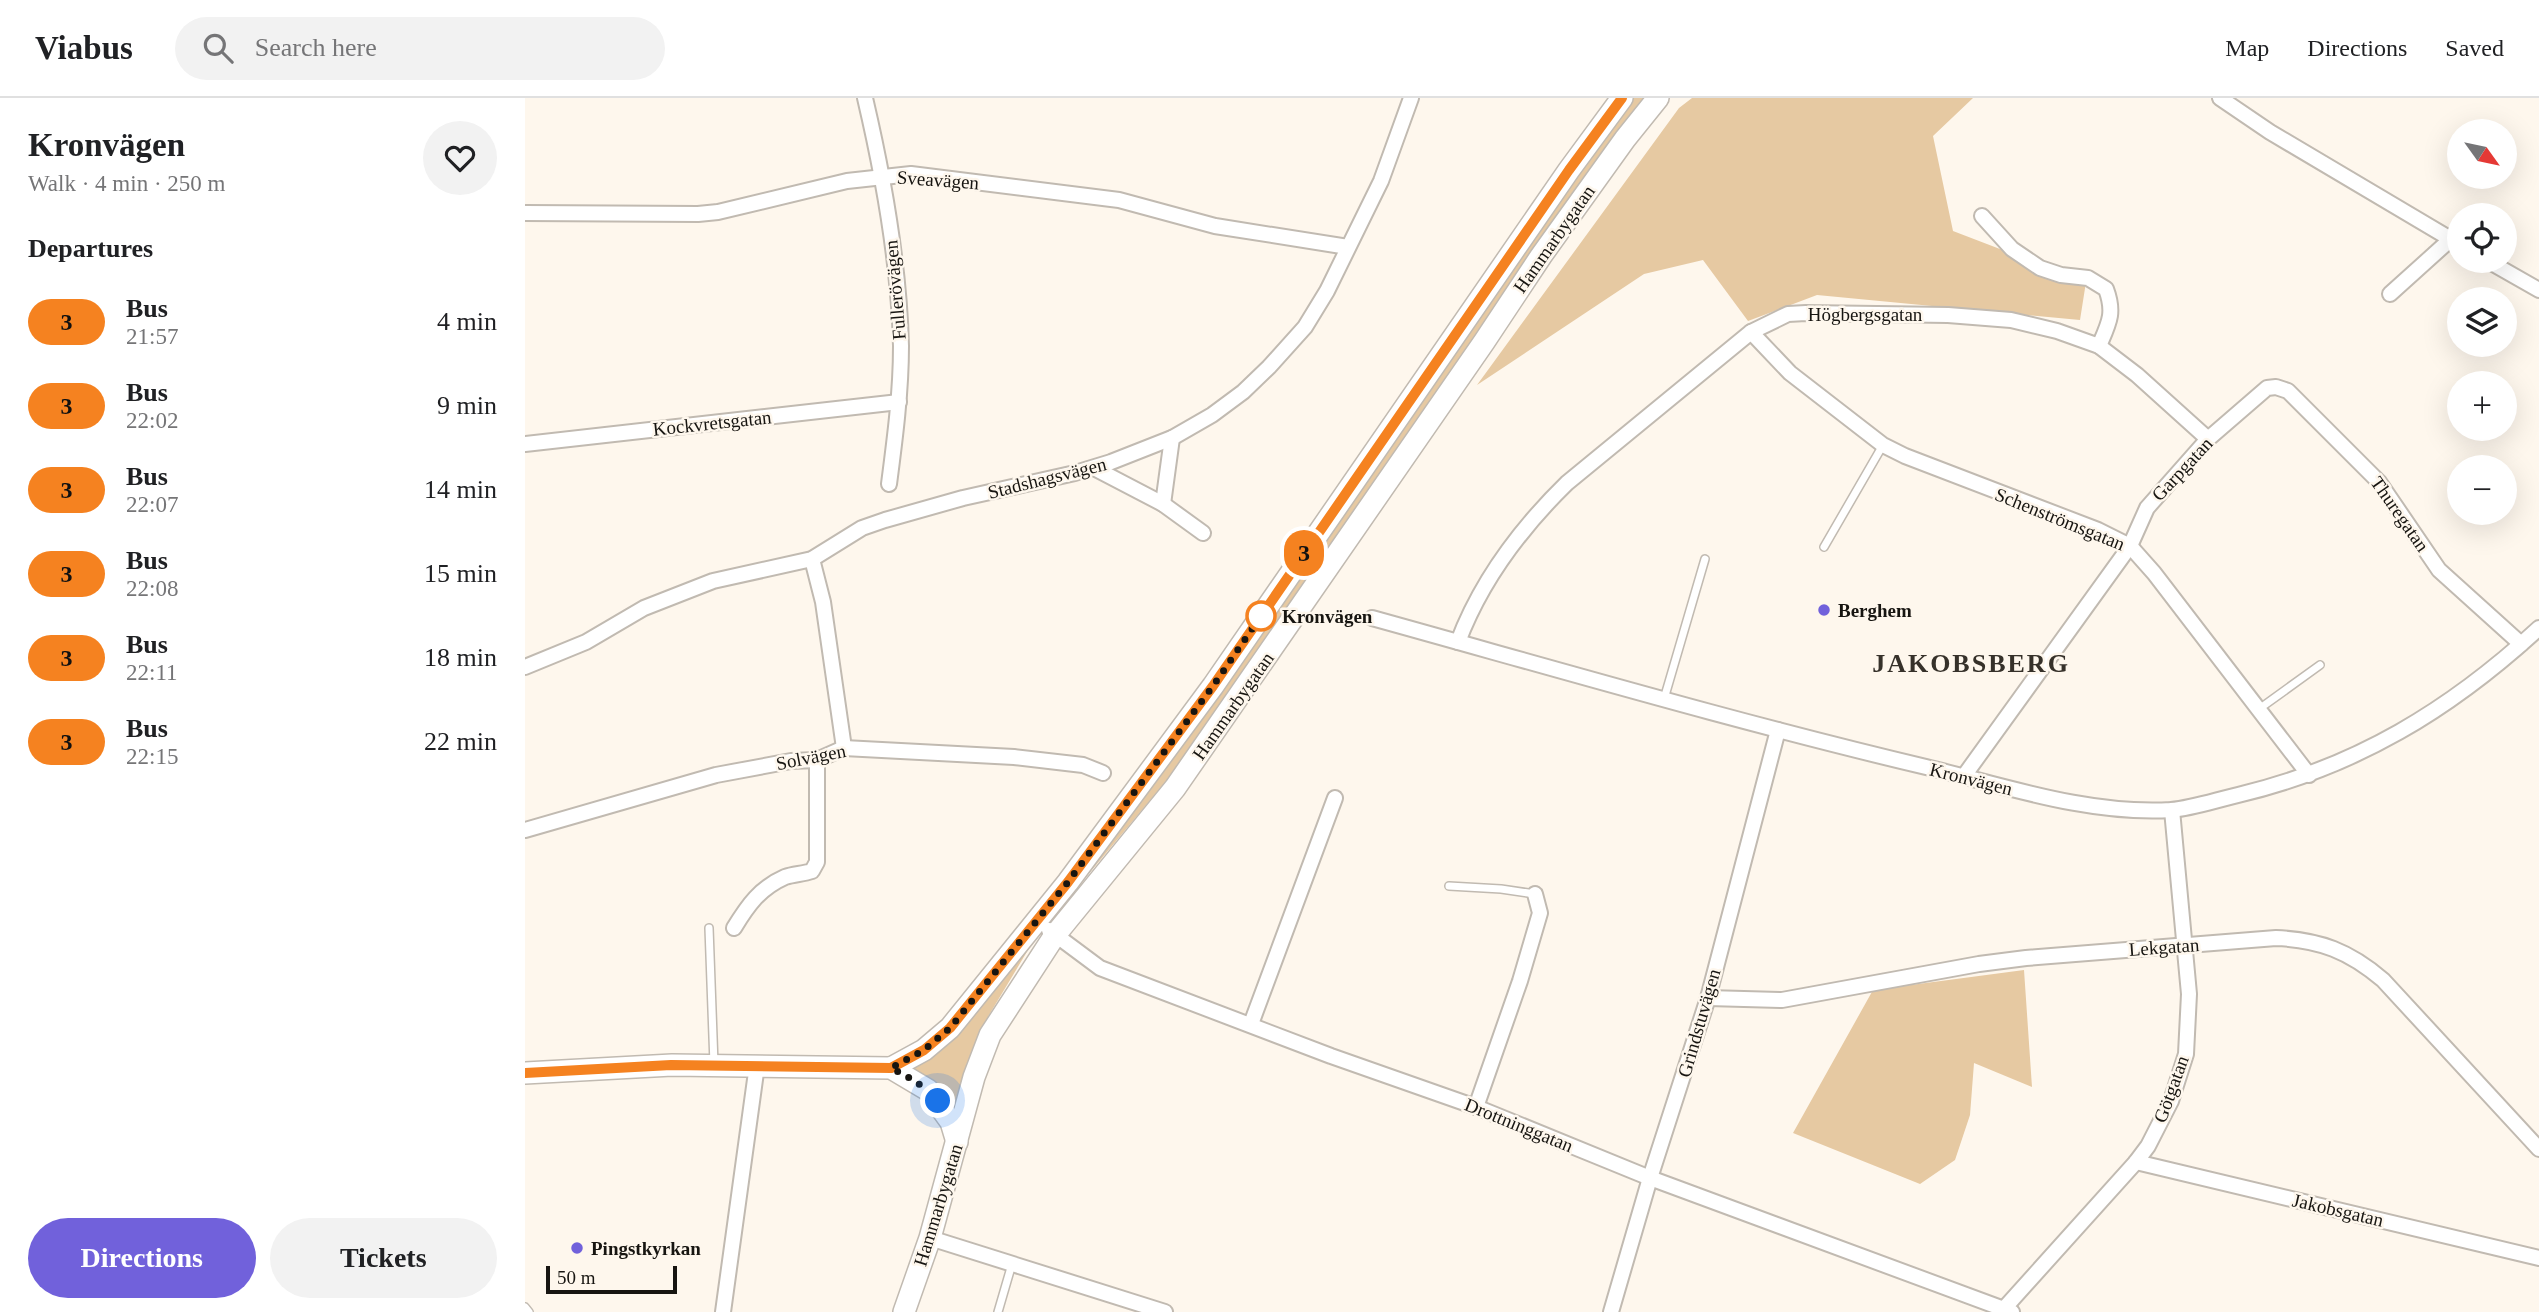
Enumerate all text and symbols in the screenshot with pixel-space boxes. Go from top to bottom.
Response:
search box [175,17,665,80]
icon: search [199,29,237,67]
text: Viabus [35,30,133,66]
text: Search here [255,33,377,62]
text: Map [2225,35,2269,61]
text: Directions [2307,35,2407,61]
text: Saved [2445,35,2504,61]
north arrow [2447,119,2517,189]
map controls [2447,119,2517,525]
button: heart [423,121,497,195]
text: Kronvägen [28,127,185,163]
street label: Sveavägen [896,167,980,193]
text: Walk · 4 min · 250 m [28,171,225,196]
street label: Hammarbygatan [1509,181,1599,297]
button: locate [2447,203,2517,273]
text: Departures [28,234,153,263]
street label: Fullerövägen [880,239,910,341]
button: layers [2447,287,2517,357]
text: Bus [126,294,168,323]
street label: Högbergsgatan [1808,304,1923,325]
text: 4 min [437,307,497,336]
text: 3 [61,309,73,335]
text: 21:57 [126,324,178,349]
button: + [2447,371,2517,441]
text: Bus [126,378,168,407]
text: 9 min [437,391,497,420]
text: 3 [61,393,73,419]
street label: Kockvretsgatan [652,406,773,440]
text: 22:02 [126,408,178,433]
street label: Garpgatan [2147,433,2217,505]
street label: Stadshagsvägen [986,453,1109,503]
button: − [2447,455,2517,525]
text: Bus [126,462,168,491]
street label: Thuregatan [2367,473,2434,556]
text: 14 min [424,475,497,504]
text: 3 [61,477,73,503]
street label: Schenströmsgatan [1992,483,2128,555]
text: 22:07 [126,492,178,517]
line badge: 3 [1281,530,1327,576]
text: 3 [1298,540,1310,566]
text: Bus [126,546,168,575]
text: 15 min [424,559,497,588]
text: 3 [61,561,73,587]
text: 22:08 [126,576,178,601]
place label: Berghem [1838,600,1912,621]
marker: Kronvägen [1246,601,1276,631]
marker: Berghem [1816,602,1832,618]
place label: Kronvägen [1282,606,1373,627]
text: Bus [126,630,168,659]
text: 18 min [424,643,497,672]
text: 3 [61,645,73,671]
street label: Hammarbygatan [1188,648,1278,764]
district label: JAKOBSBERG [1872,649,2070,678]
text: 22:11 [126,660,178,685]
text: Bus [126,714,168,743]
text: 22 min [424,727,497,756]
text: 3 [61,729,73,755]
street label: Solvägen [774,740,848,774]
text: 22:15 [126,744,178,769]
street label: Kronvägen [1928,759,2015,800]
street label: Lekgatan [2128,934,2200,960]
street label: Grindstuvägen [1673,966,1725,1080]
street label: Götgatan [2149,1052,2193,1125]
your location [920,1083,955,1118]
street label: Drottninggatan [1462,1094,1577,1156]
street label: Hammarbygatan [909,1141,967,1269]
street label: Jakobsgatan [2290,1189,2386,1231]
button: Directions [28,1218,256,1298]
button: Tickets [270,1218,497,1298]
place label: Pingstkyrkan [591,1238,701,1259]
marker: Pingstkyrkan [569,1240,585,1256]
scale bar [546,1263,677,1295]
text: 50 m [557,1267,596,1288]

